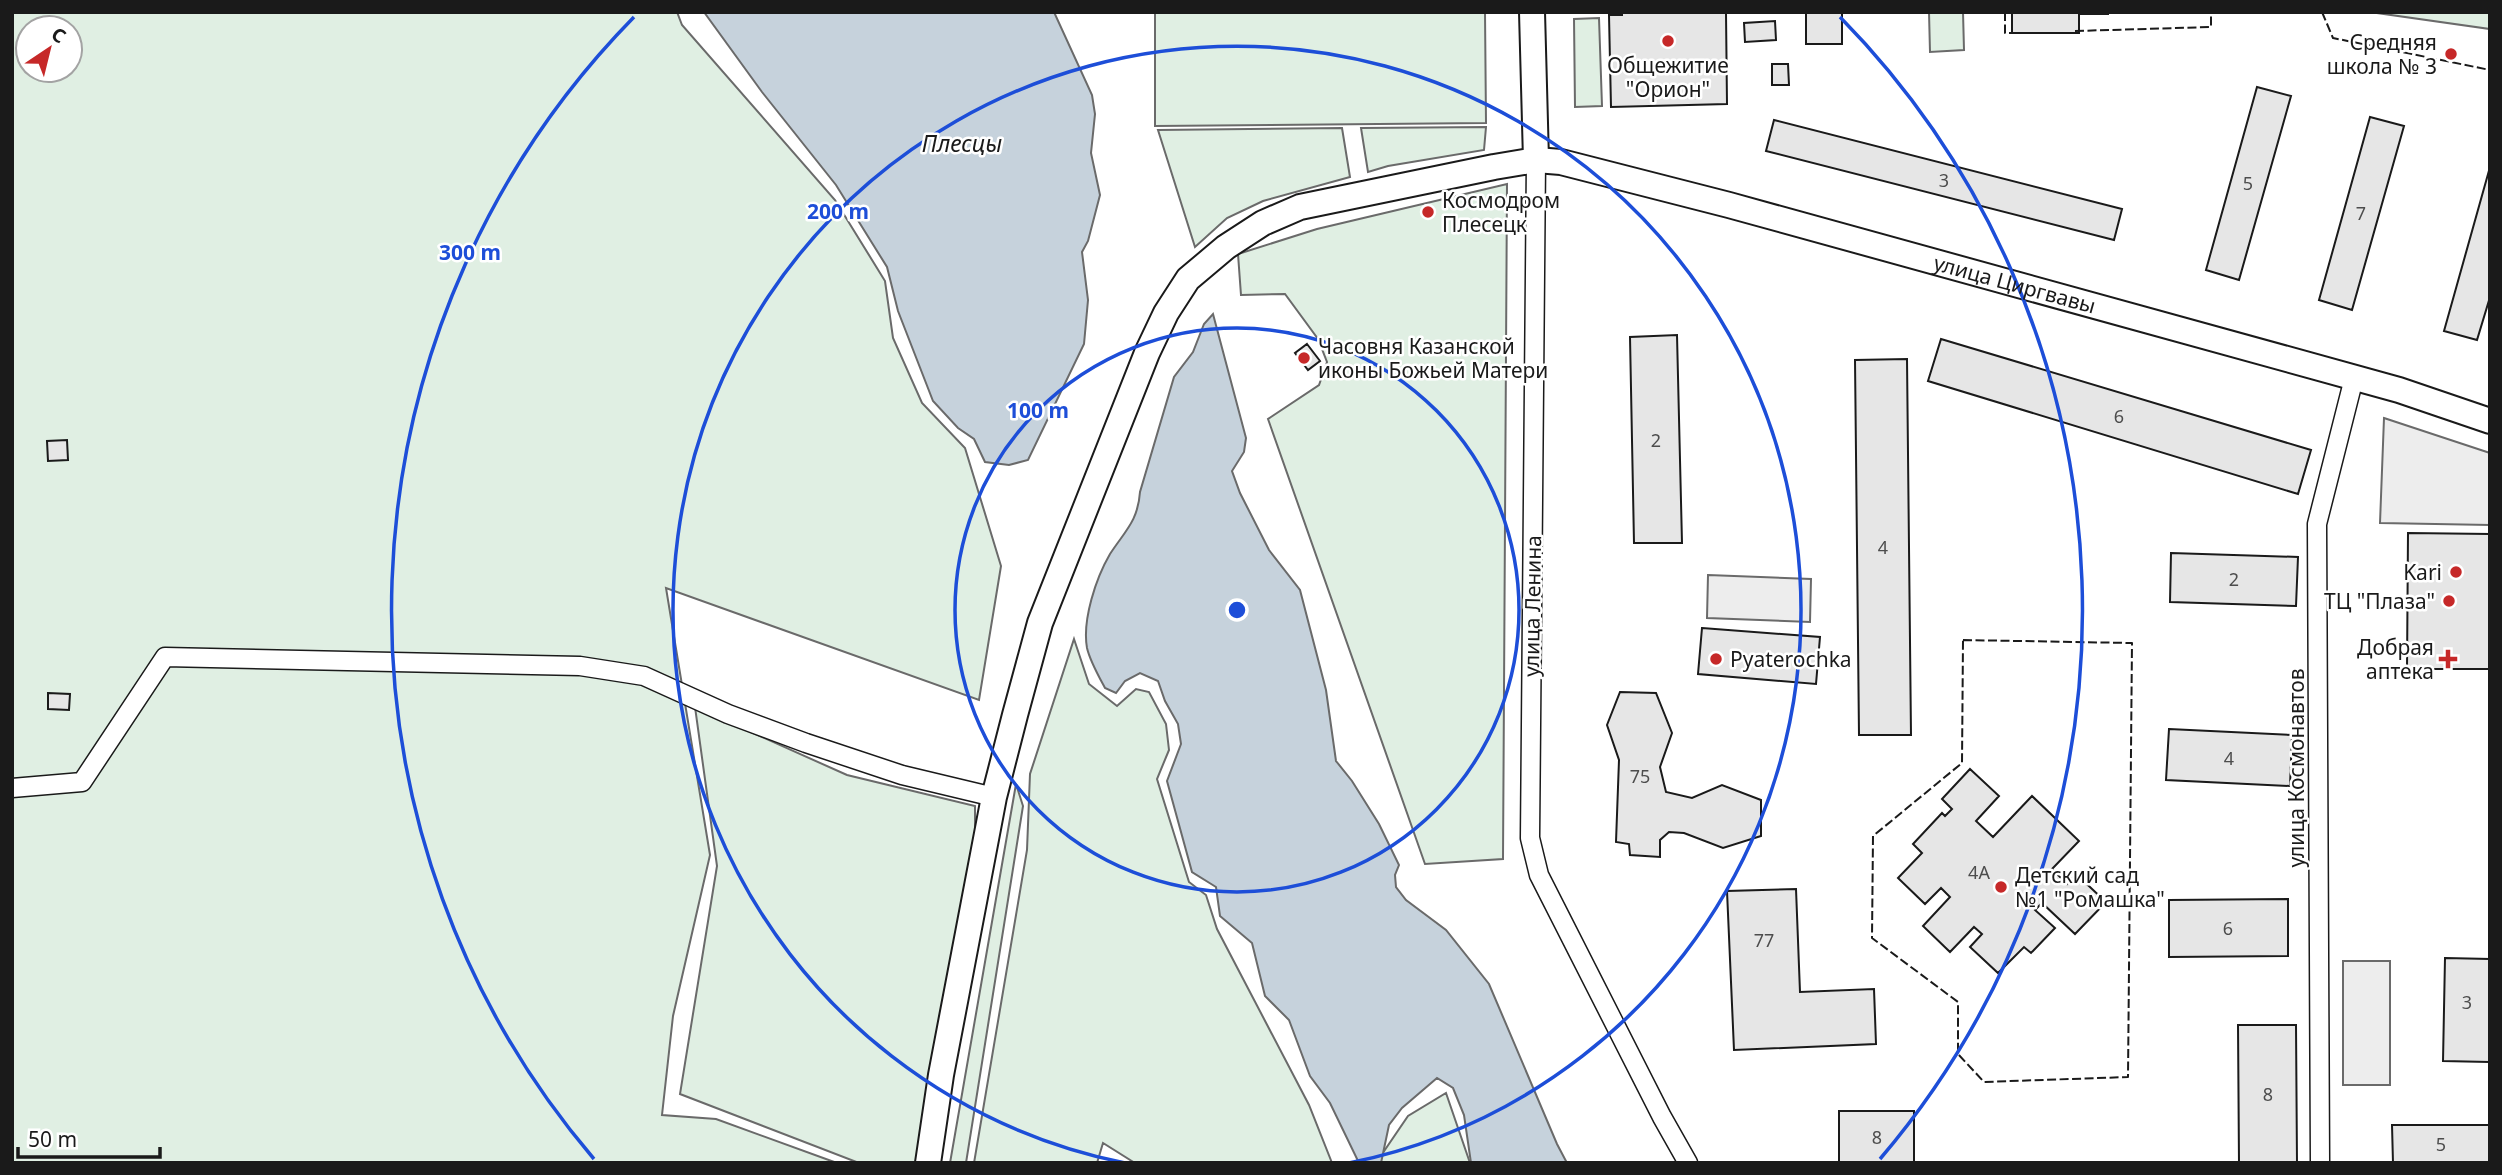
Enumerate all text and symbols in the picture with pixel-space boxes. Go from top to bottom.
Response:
north arrow [14,14,84,84]
text: С [46,21,71,49]
place label: Средняя школа № 3 [2327,28,2437,80]
marker: Общежитие "Орион" [1660,33,1676,49]
marker: Средняя школа № 3 [2443,46,2459,62]
place label: Общежитие "Орион" [1607,51,1729,103]
water label: Плесцы [922,127,1002,159]
house number: 3 [1939,168,1949,192]
house number: 5 [2243,171,2253,195]
place label: Космодром Плесецк [1442,186,1560,238]
text: 200 m [807,197,869,225]
house number: 7 [2356,201,2366,225]
marker: Космодром Плесецк [1420,204,1436,220]
text: 300 m [439,238,501,266]
street label: улица Циргвавы [1931,248,2099,320]
place label: Часовня Казанской иконы Божьей Матери [1318,332,1548,384]
marker: Часовня Казанской иконы Божьей Матери [1296,350,1312,366]
text: 100 m [1007,396,1069,424]
house number: 6 [2114,404,2124,428]
house number: 2 [1651,428,1661,452]
street label: улица Ленина [1517,535,1547,677]
house number: 4 [1878,535,1888,559]
place label: Kari [2403,558,2442,586]
marker: Kari [2448,564,2464,580]
house number: 2 [2229,567,2239,591]
place label: ТЦ "Плаза" [2324,587,2435,615]
marker: ТЦ "Плаза" [2441,593,2457,609]
centre of rings [1225,598,1249,622]
place label: Добрая аптека [2357,633,2434,685]
place label: Pyaterochka [1730,645,1852,673]
marker: Pyaterochka [1708,651,1724,667]
marker: Добрая аптека [2440,651,2456,667]
street label: улица Космонавтов [2282,668,2310,868]
house number: 4 [2224,746,2234,770]
house number: 75 [1630,764,1650,788]
house number: 4А [1968,860,1990,884]
place label: Детский сад №1 "Ромашка" [2015,861,2165,913]
marker: Детский сад №1 "Ромашка" [1993,879,2009,895]
house number: 6 [2223,916,2233,940]
house number: 77 [1754,928,1774,952]
house number: 3 [2462,990,2472,1014]
house number: 8 [2263,1082,2273,1106]
scale bar [18,1116,159,1160]
text: 50 m [28,1125,77,1153]
house number: 8 [1872,1125,1882,1149]
house number: 5 [2436,1132,2446,1156]

